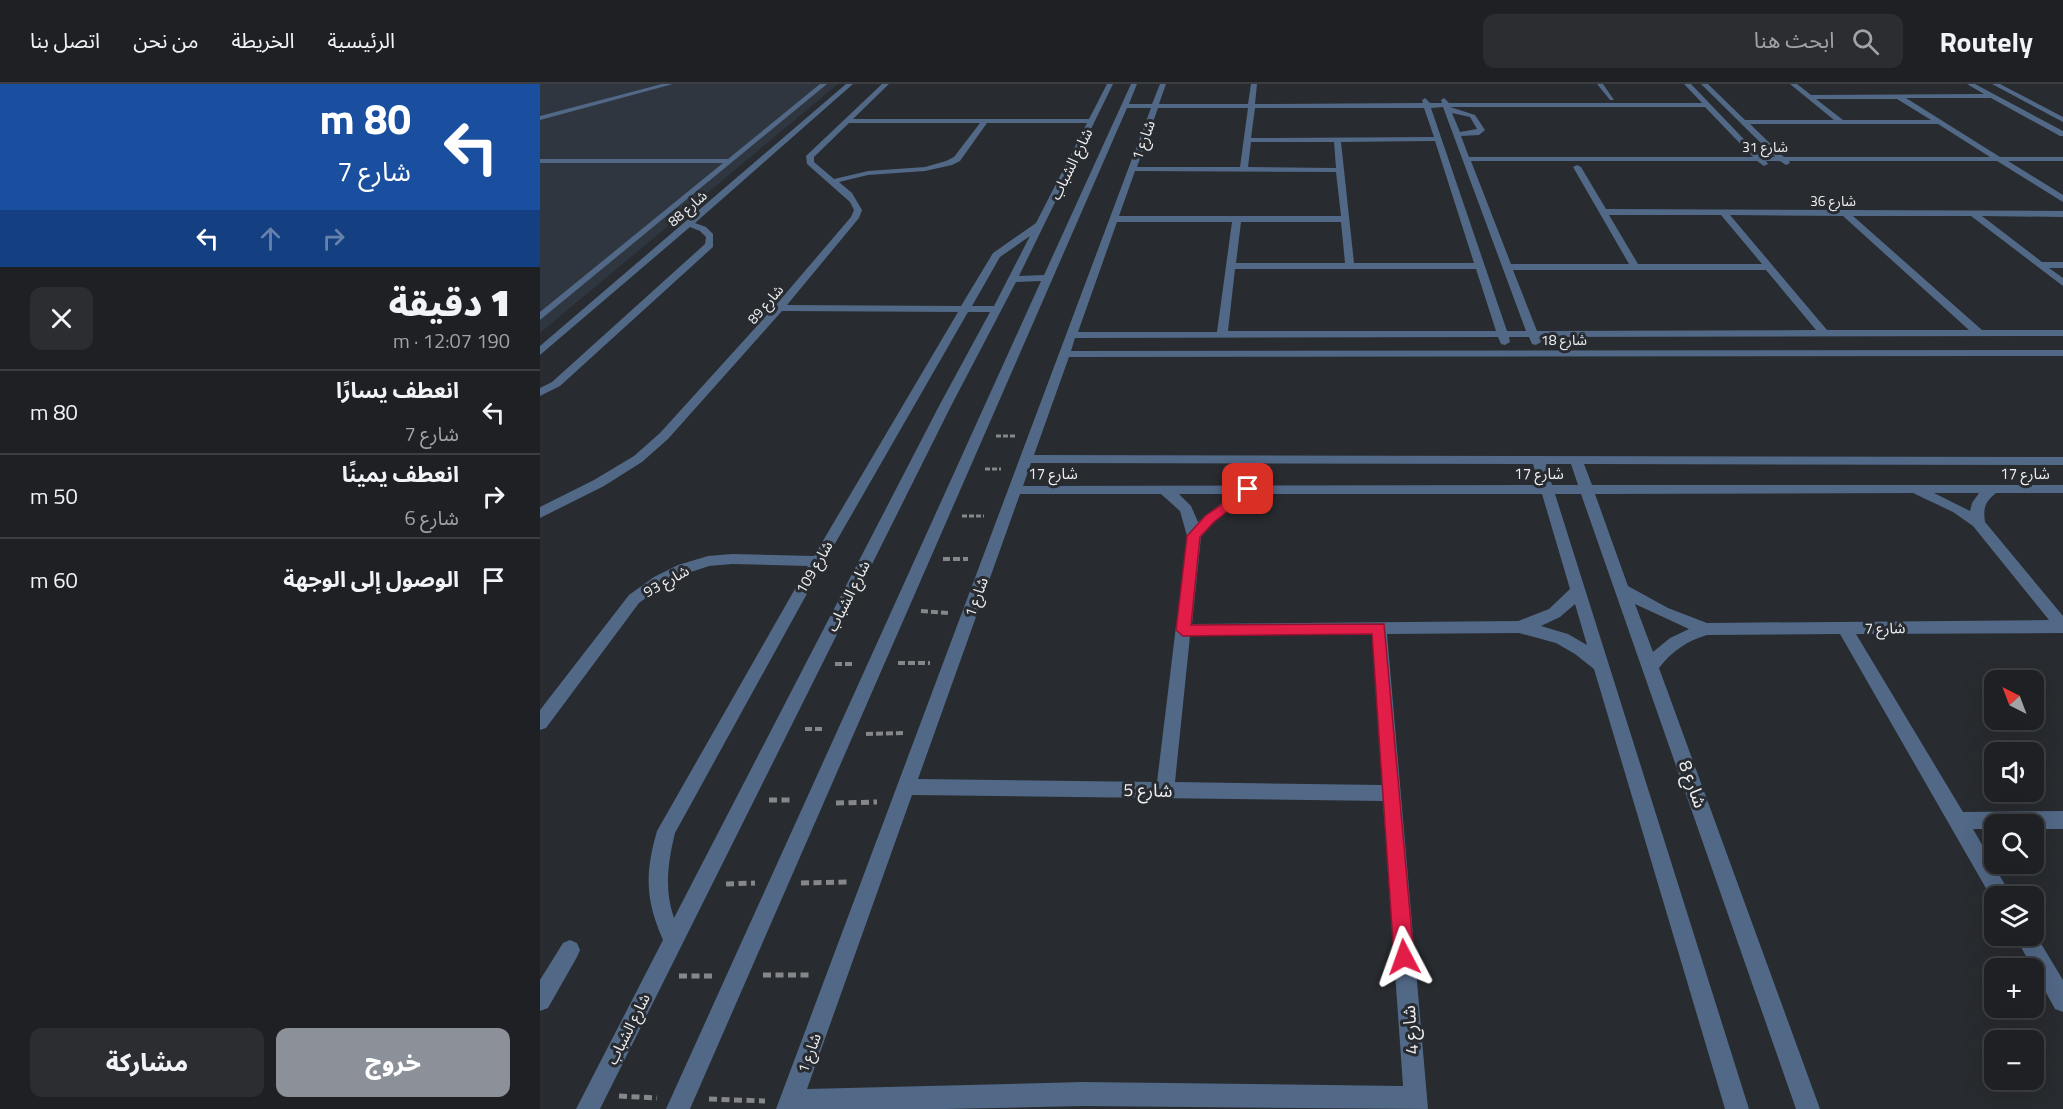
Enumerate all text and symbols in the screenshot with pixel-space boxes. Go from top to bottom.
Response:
search box [1483,14,1903,68]
text: Routely [1939,20,2033,63]
text: ابحث هنا [1754,23,1834,57]
text: اتصل بنا [30,24,100,56]
text: من نحن [133,24,198,56]
text: الخريطة [231,24,294,56]
text: الرئيسية [327,24,395,56]
icon: search [1849,25,1882,58]
text: 80 m [319,86,411,150]
icon: left [432,108,510,186]
street label: شارع 1 [1125,117,1162,164]
street label: شارع الشباب [1044,124,1099,204]
street label: شارع 31 [1742,136,1788,158]
text: شارع 7 [337,150,411,191]
street label: شارع 88 [663,185,712,232]
street label: شارع 36 [1810,190,1856,212]
icon: left [191,222,224,255]
icon: ahead [254,222,287,255]
icon: right [317,222,350,255]
text: 1 دقيقة [388,275,510,330]
street label: شارع 89 [742,280,789,329]
button: close [30,287,93,350]
text: 190 m · 12:07 [393,325,510,356]
street label: شارع 18 [1541,329,1587,351]
text: انعطف يسارًا [336,373,459,407]
text: 80 m [30,395,78,429]
icon: left [477,396,510,429]
text: شارع 7 [404,418,459,449]
text: انعطف يمينًا [342,457,459,491]
street label: شارع 17 [1028,462,1078,486]
street label: شارع 17 [1514,462,1564,486]
street label: شارع 17 [2000,462,2050,486]
pin [1222,463,1273,514]
icon: arrive [1231,472,1264,505]
text: 50 m [30,479,78,513]
icon: right [477,480,510,513]
text: شارع 6 [404,502,459,533]
street label: شارع 109 [790,536,839,598]
street label: شارع الشباب [820,556,877,636]
street label: شارع 93 [639,559,694,604]
text: الوصول إلى الوجهة [283,562,459,596]
text: 60 m [30,563,78,597]
icon: arrive [477,564,510,597]
street label: شارع 1 [958,574,995,621]
street label: شارع 7 [1864,616,1906,641]
north arrow [1984,670,2044,730]
map controls [1984,670,2044,1090]
button: sound [1984,742,2044,802]
street label: شارع 8 [1671,756,1714,812]
street label: شارع 5 [1123,776,1173,805]
button: search [1984,814,2044,874]
button: layers [1984,886,2044,946]
position arrow [1372,925,1436,989]
button: + [1984,958,2044,1018]
street label: شارع الشباب [600,989,657,1069]
street label: شارع 4 [1395,1004,1426,1055]
button: مشاركة [30,1028,264,1097]
button: خروج [276,1028,510,1097]
street label: شارع 1 [791,1030,828,1077]
button: − [1984,1030,2044,1090]

